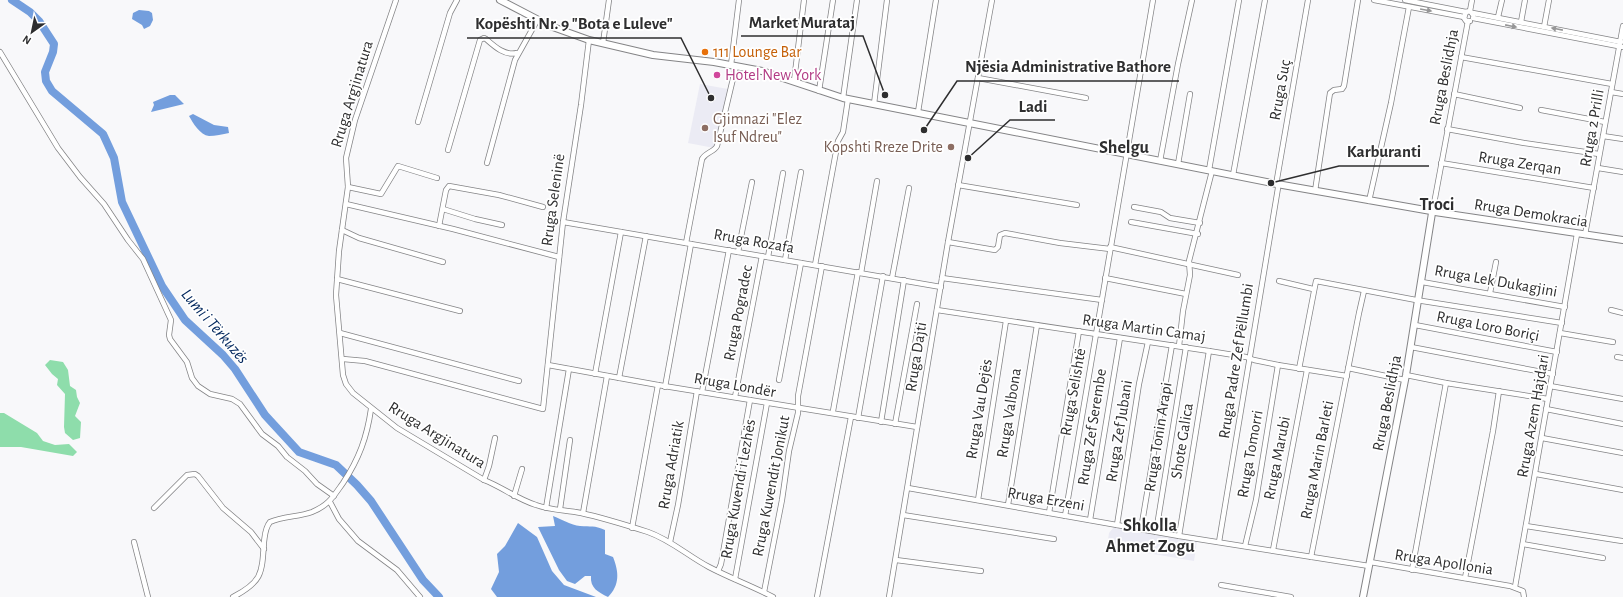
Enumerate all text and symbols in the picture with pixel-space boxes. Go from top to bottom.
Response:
callout: Market Murataj [741,7,863,36]
one-way arrow [1420,7,1433,13]
callout: Kopështi Nr. 9 "Bota e Luleve" [467,9,681,38]
north arrow [12,12,52,52]
text: Market Murataj [749,14,855,32]
text: Kopështi Nr. 9 "Bota e Luleve" [475,15,673,32]
one-way arrow [1505,23,1518,29]
one-way arrow [1551,26,1563,32]
street label: Rruga Beslidhja [1427,28,1462,127]
text: N [21,33,33,47]
street label: Rruga Argjinatura [328,39,377,150]
place label: 111 Lounge Bar [713,44,802,60]
marker: 111 Lounge Bar [700,47,710,57]
callout: Njësia Administrative Bathore [957,52,1179,81]
text: Njësia Administrative Bathore [965,58,1171,76]
street label: Rruga Suç [1267,58,1293,122]
place label: Hotel New York [725,67,822,83]
marker: Hotel New York [712,70,722,80]
street label: Rruga 2 Prilli [1577,88,1607,168]
callout: Ladi [1010,91,1055,120]
text: Ladi [1019,98,1047,115]
place label: Gjimnazi "Elez Isuf Ndreu" [713,111,803,145]
marker: Gjimnazi "Elez Isuf Ndreu" [700,123,710,133]
callout: Karburanti [1339,137,1429,166]
place label: Kopshti Rreze Drite [824,139,943,155]
district label: Shelgu [1099,139,1150,157]
marker: Kopshti Rreze Drite [946,142,956,152]
text: Karburanti [1347,143,1421,160]
street label: Rruga Zerqan [1477,149,1563,177]
street label: Rruga Seleninë [539,153,567,247]
district label: Troci [1420,196,1454,214]
street label: Rruga Demokracia [1473,196,1589,230]
street label: Rruga Rozafa [713,226,795,256]
street label: Rruga Lek Dukagjini [1433,262,1559,301]
street label: Rruga Pogradec [721,264,755,362]
street label: Rruga Padre Zef Pëllumbi [1216,282,1256,440]
water label: Lumi i Tërkuzës [178,285,252,367]
street label: Rruga Loro Boriçi [1435,308,1541,344]
street label: Rruga Martin Camaj [1081,311,1207,346]
street label: Rruga Dajti [903,321,930,393]
street label: Rruga Selishtë [1057,347,1089,437]
street label: Rruga Azem Hajdari [1514,353,1553,479]
street label: Rruga Beslidhja [1370,354,1405,453]
street label: Rruga Vau Dejës [963,358,996,460]
street label: Rruga Valbona [994,367,1024,459]
street label: Rruga Zef Serembe [1075,367,1109,487]
street label: Rruga Londër [693,370,778,400]
street label: Rruga Zef Jubani [1103,379,1135,483]
street label: Rruga Tonin Arapi [1141,381,1175,493]
street label: Rruga Argjinatura [385,399,488,472]
street label: Rruga Marin Barleti [1298,399,1336,521]
street label: Shote Galica [1168,402,1196,480]
street label: Rruga Tomorri [1234,409,1266,499]
street label: Rruga Kuvendit Jonikut [749,414,793,558]
street label: Rruga Marubi [1261,415,1293,501]
street label: Rruga Kuvendi i Lezhës [718,418,758,560]
street label: Rruga Adriatik [655,419,687,510]
street label: Rruga Erzeni [1006,484,1086,514]
district label: Shkolla Ahmet Zogu [1105,517,1195,556]
street label: Rruga Apollonia [1394,546,1494,578]

